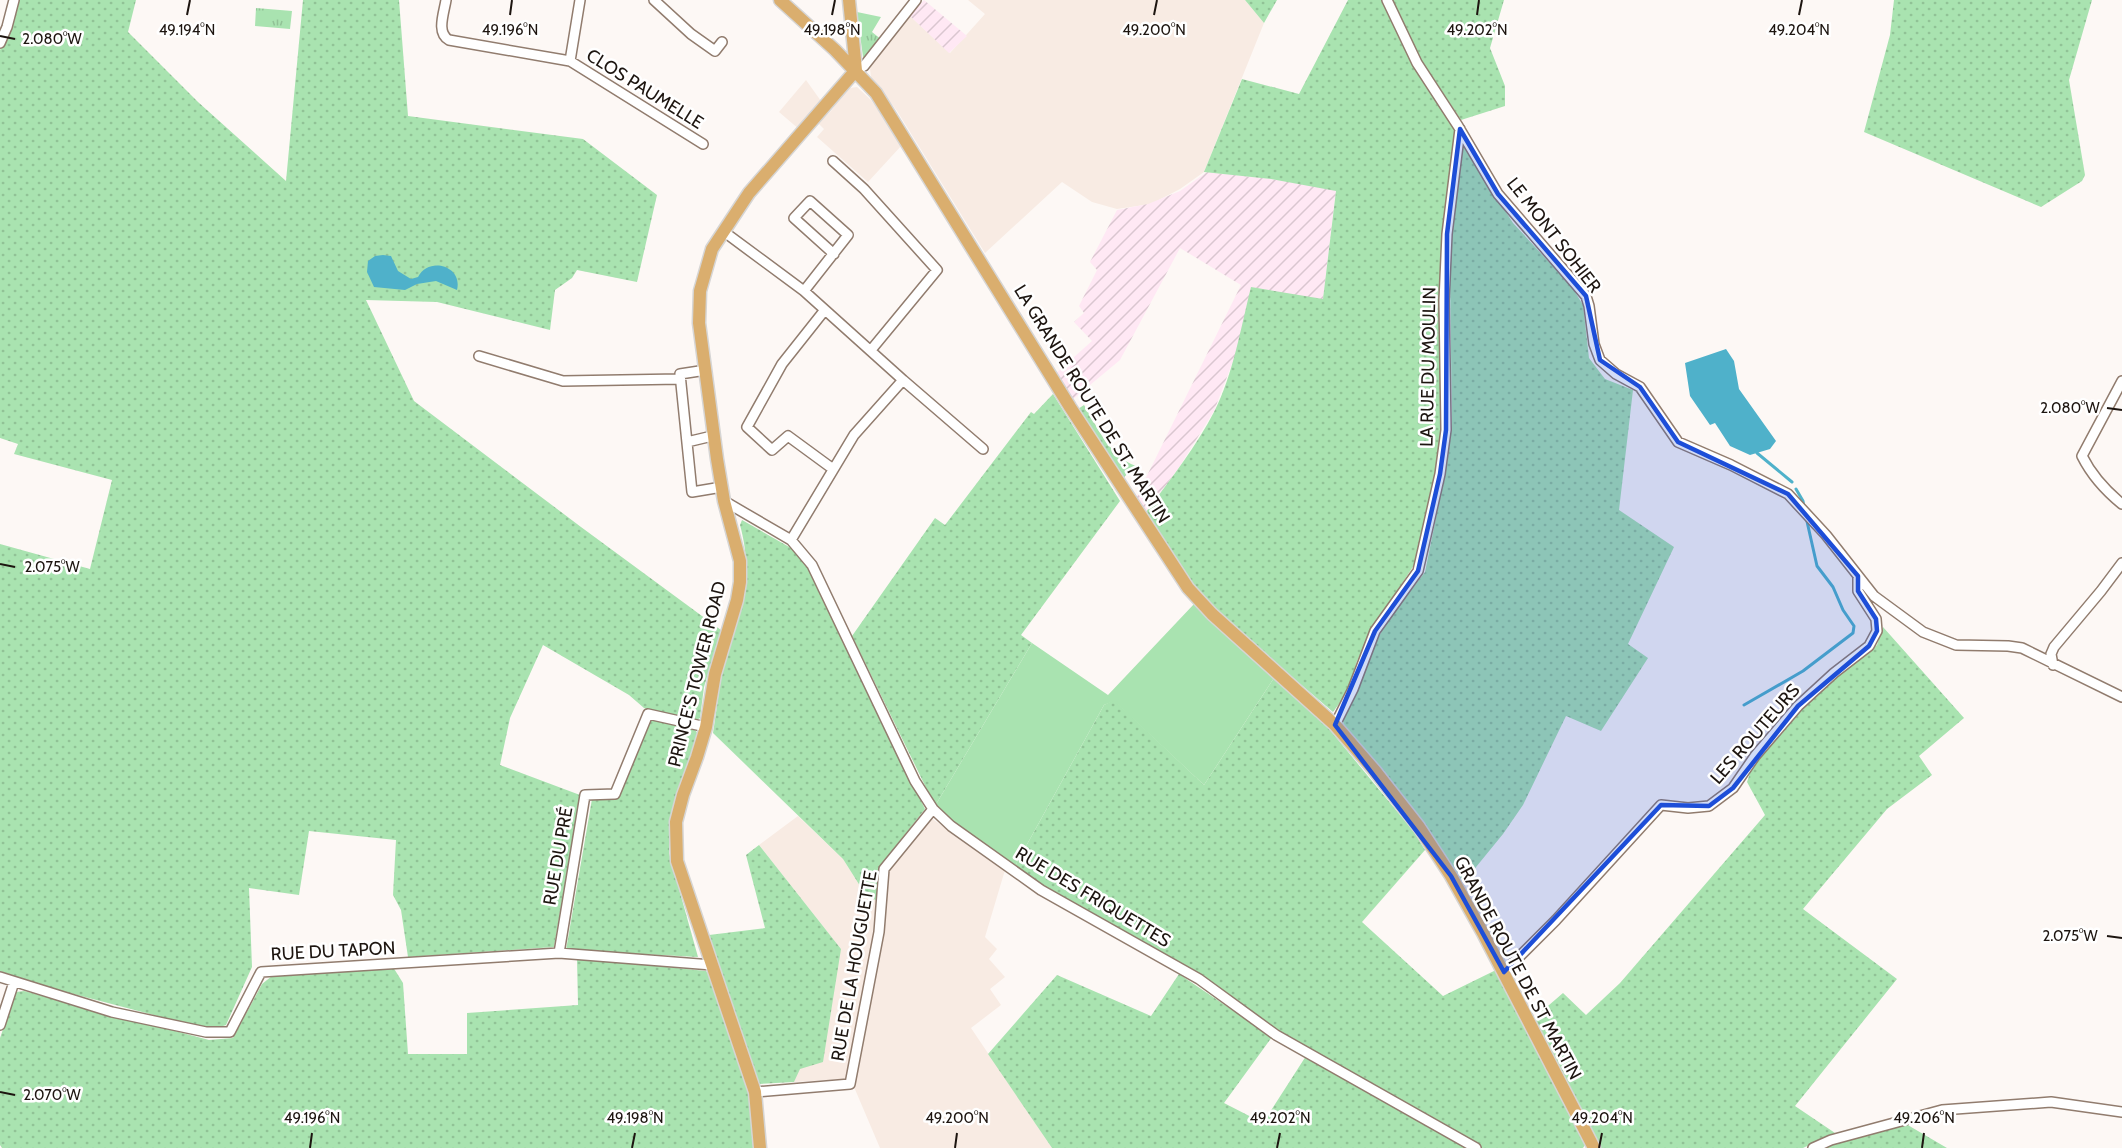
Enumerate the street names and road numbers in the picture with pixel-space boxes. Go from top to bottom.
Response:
street label: CLOS PAUMELLE [582,44,708,134]
street label: LE MONT SOHIER [1502,173,1606,297]
street label: LA GRANDE ROUTE DE ST. MARTIN [1009,281,1175,527]
street label: LA RUE DU MOULIN [1416,287,1440,447]
street label: PRINCE'S TOWER ROAD [663,579,731,769]
street label: LES ROUTEURS [1706,680,1804,788]
street label: RUE DU PRÉ [539,805,577,907]
street label: RUE DES FRIQUETTES [1012,842,1174,952]
street label: GRANDE ROUTE DE ST MARTIN [1450,853,1586,1083]
street label: RUE DE LA HOUGUETTE [826,869,882,1063]
street label: RUE DU TAPON [270,937,396,965]

